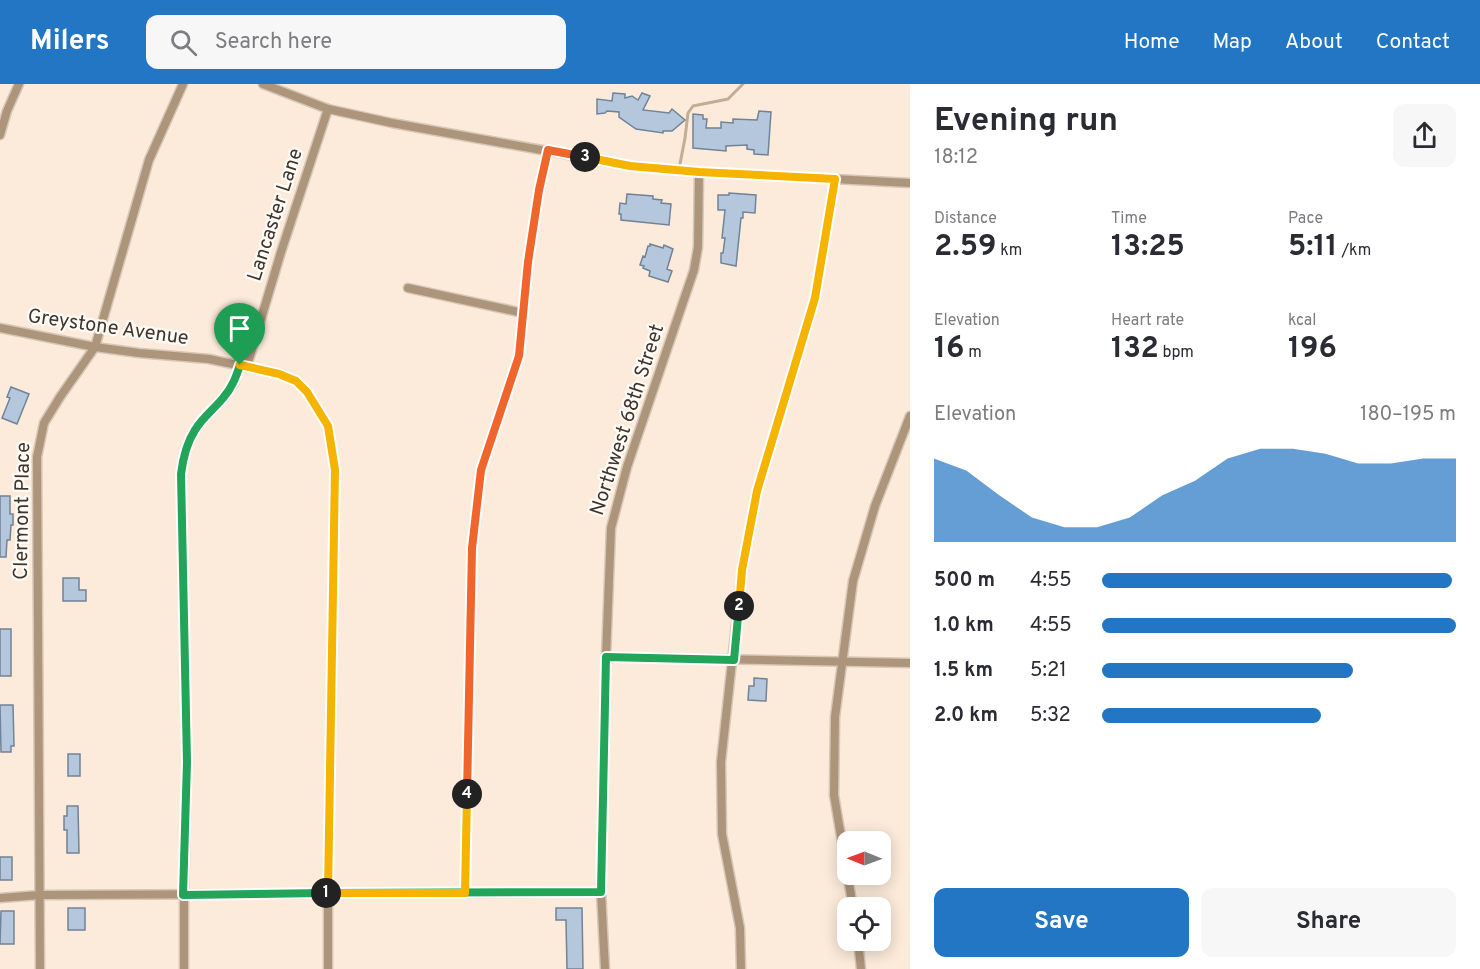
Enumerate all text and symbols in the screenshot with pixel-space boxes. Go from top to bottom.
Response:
search box [146,15,566,69]
text: Milers [30,24,110,60]
icon: search [167,26,200,59]
text: Search here [215,29,332,56]
text: Home [1124,29,1180,56]
text: Map [1213,29,1252,56]
text: About [1285,29,1343,56]
text: Contact [1376,29,1450,56]
text: Evening run [934,101,1118,143]
button: share [1393,104,1456,167]
pin: 3 [570,142,600,172]
street label: Lancaster Lane [242,145,310,285]
text: 18:12 [934,145,978,171]
text: 3 [580,147,590,167]
text: Distance [934,209,997,229]
text: Time [1111,209,1147,229]
text: Pace [1288,209,1323,229]
text: 2.59 [934,229,996,266]
text: 13:25 [1111,229,1185,266]
text: 5:11 [1288,229,1338,266]
text: km [996,241,1022,261]
text: /km [1338,241,1371,261]
pin [214,303,265,365]
street label: Greystone Avenue [26,304,190,352]
text: Elevation [934,311,1000,331]
text: Heart rate [1111,311,1184,331]
text: kcal [1288,311,1316,331]
icon: arrive [223,312,256,345]
street label: Northwest 68th Street [585,321,671,519]
text: 16 [934,331,964,368]
text: 132 [1111,331,1159,368]
text: 196 [1288,331,1337,368]
text: m [964,343,982,363]
text: bpm [1159,343,1194,363]
text: Elevation [934,402,1016,428]
text: 180–195 m [1360,402,1456,428]
street label: Clermont Place [9,442,37,580]
text: 500 m [934,568,995,594]
text: 4:55 [1030,568,1072,594]
pin: 2 [724,591,754,621]
text: 2 [734,596,744,616]
text: 1.0 km [934,613,994,639]
text: 4:55 [1030,613,1072,639]
text: 1.5 km [934,658,993,684]
text: 5:21 [1030,658,1067,684]
text: 2.0 km [934,703,998,729]
text: 5:32 [1030,703,1071,729]
pin: 4 [452,779,482,809]
text: 4 [462,784,472,804]
north arrow [837,831,891,885]
map controls [837,831,891,951]
pin: 1 [311,878,341,908]
text: 1 [323,883,329,903]
button: Save [934,888,1189,957]
button: Share [1201,888,1456,957]
button: locate [837,897,891,951]

